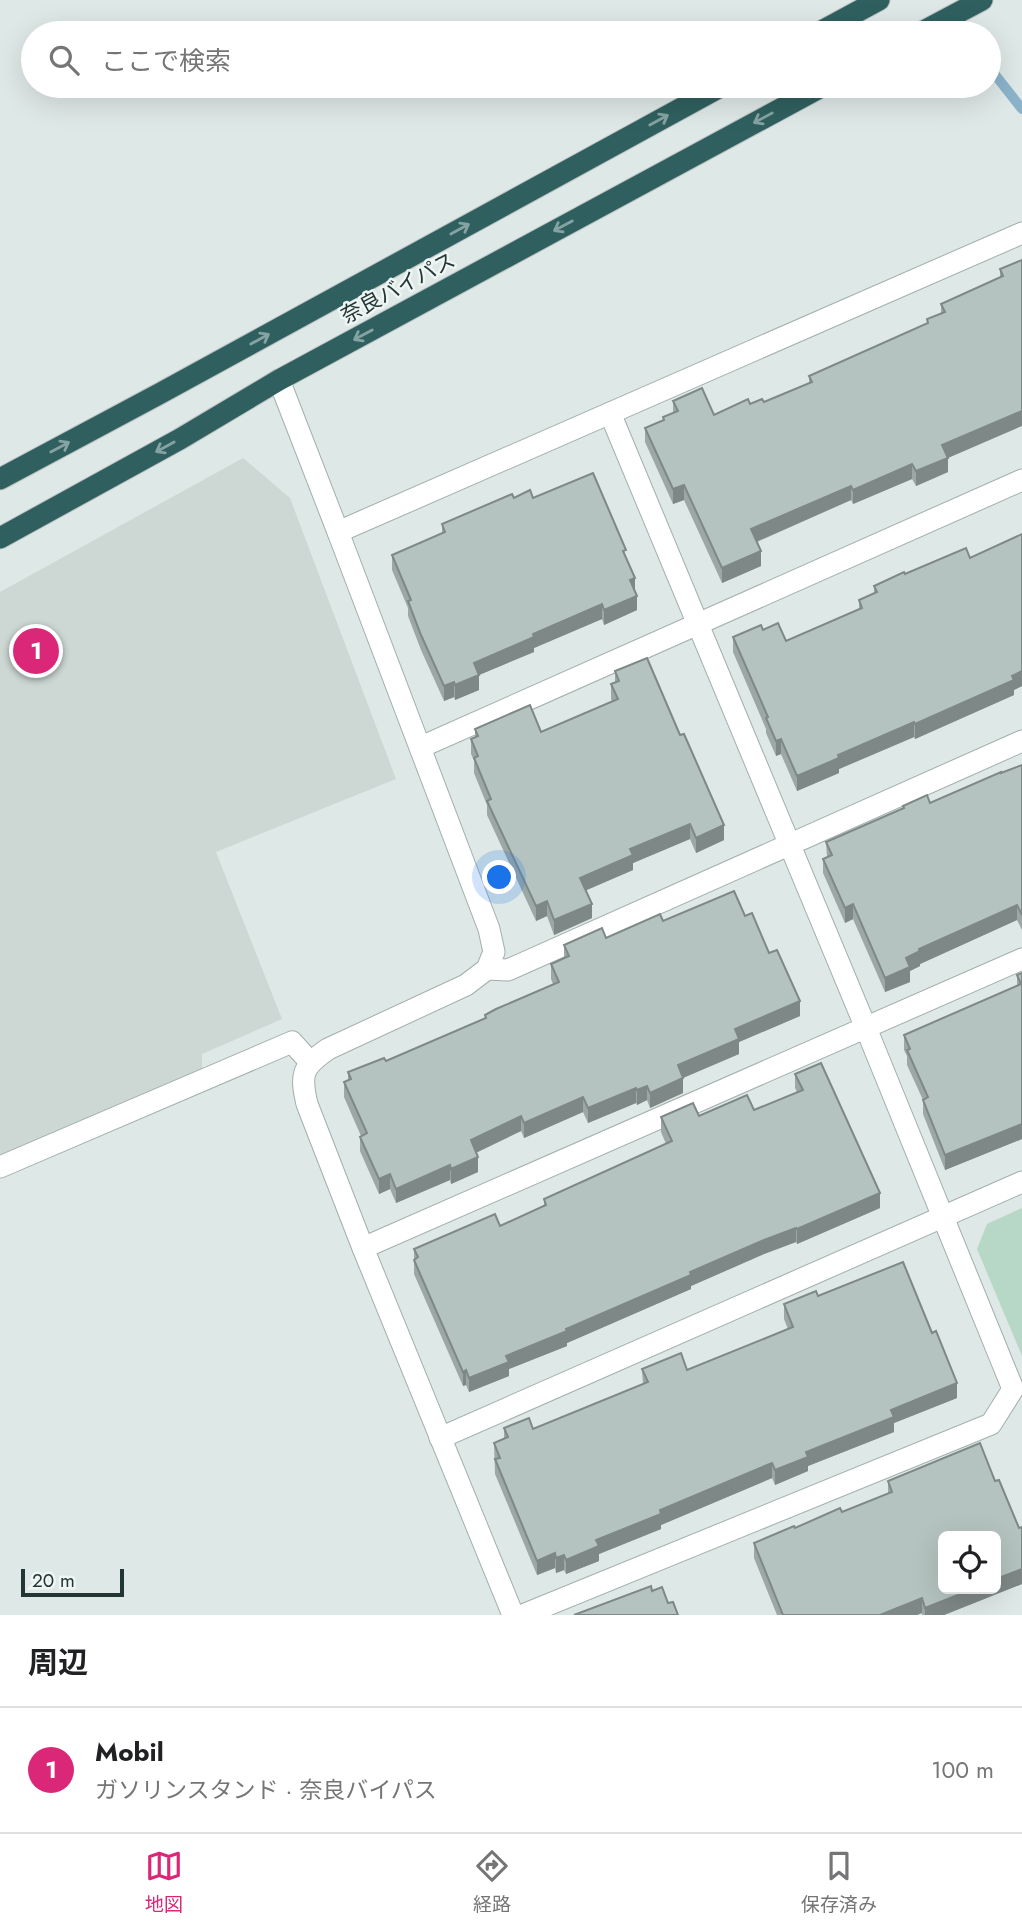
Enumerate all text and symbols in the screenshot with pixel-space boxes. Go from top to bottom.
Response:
search box [21,21,1001,98]
icon: search [45,41,83,79]
text: ここで検索 [101,42,231,80]
one-way arrow [753,112,774,125]
one-way arrow [649,113,669,127]
one-way arrow [553,220,574,234]
one-way arrow [449,222,470,236]
street label: 奈良バイパス [336,245,460,331]
one-way arrow [353,328,374,342]
one-way arrow [250,331,270,345]
one-way arrow [49,440,70,453]
one-way arrow [156,440,176,454]
pin: 1 [13,625,59,677]
your location [482,860,516,894]
map controls [938,1531,1001,1594]
button: locate [938,1531,1001,1594]
scale bar [21,1566,124,1598]
text: 20 m [32,1567,75,1594]
text: 周辺 [28,1641,88,1684]
text: Mobil [95,1733,164,1771]
text: 1 [45,1753,57,1787]
text: 100 m [931,1753,994,1787]
text: ガソリンスタンド · 奈良バイパス [95,1773,437,1807]
tab: 地図 [145,1847,183,1918]
tab: 経路 [473,1847,511,1918]
tab: 保存済み [801,1847,877,1918]

